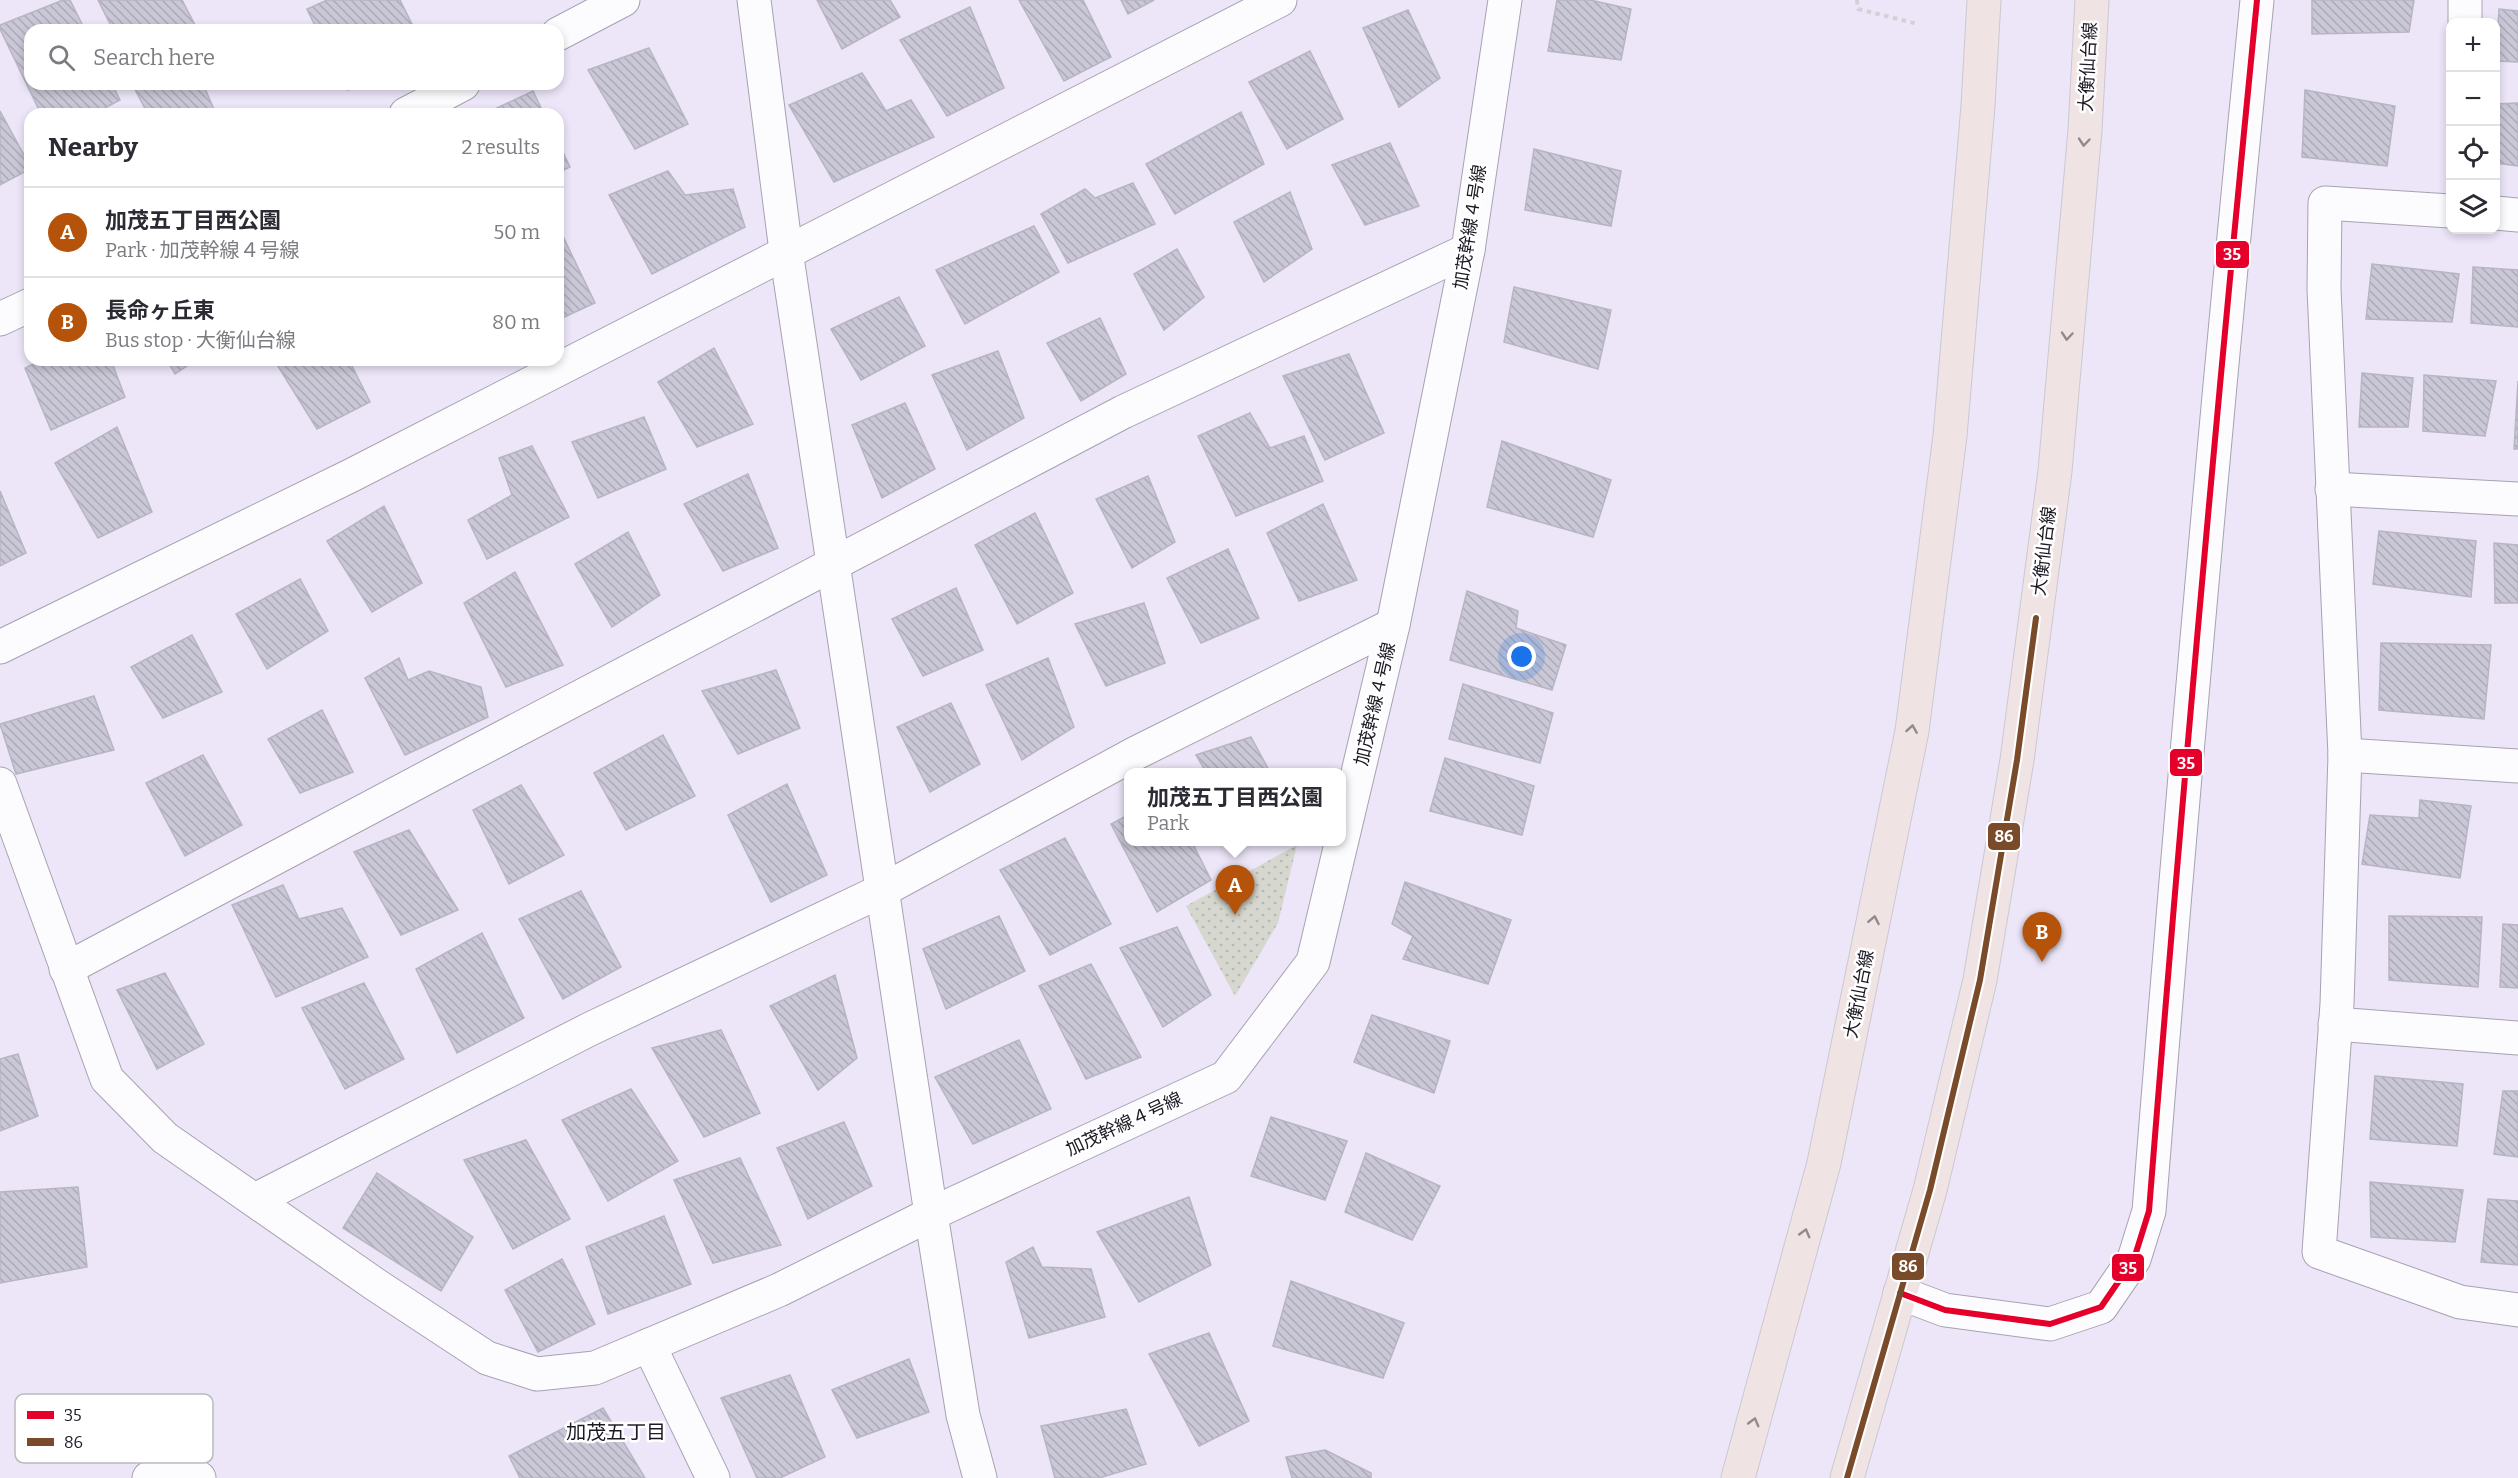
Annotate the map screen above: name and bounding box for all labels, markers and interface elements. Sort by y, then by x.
map controls [2446,18,2500,234]
button: + [2446,18,2500,72]
street label: 大衡仙台線 [2075,21,2101,113]
search box [24,24,564,90]
icon: search [45,41,78,74]
text: Search here [93,44,215,71]
button: − [2446,72,2500,126]
button: locate [2446,126,2500,180]
text: Nearby [48,132,138,163]
text: 2 results [461,135,540,159]
one-way arrow [2078,138,2091,147]
street label: 加茂幹線４号線 [1449,163,1491,291]
button: layers [2446,180,2500,234]
text: 加茂五丁目西公園 [105,207,281,234]
text: A [60,220,75,244]
text: 50 m [493,220,540,244]
text: Park · 加茂幹線４号線 [105,238,299,262]
line badge: 35 [2215,240,2250,269]
text: 35 [2223,245,2241,264]
text: 長命ヶ丘東 [105,297,215,324]
text: B [61,310,74,334]
text: 80 m [492,310,540,334]
text: Bus stop · 大衡仙台線 [105,328,296,352]
one-way arrow [2061,332,2074,341]
street label: 大衡仙台線 [2028,505,2060,597]
street label: 加茂幹線４号線 [1350,640,1400,768]
your location [1507,642,1536,671]
one-way arrow [1905,724,1918,734]
line badge: 35 [2169,748,2203,777]
text: 35 [2177,754,2195,773]
popup [1124,768,1346,846]
text: 加茂五丁目西公園 [1147,784,1323,811]
text: Park [1147,811,1189,835]
line badge: 86 [1987,822,2021,851]
text: 86 [1994,827,2014,846]
pin: A [1216,866,1254,915]
pin: B [2022,912,2062,962]
one-way arrow [1867,915,1880,925]
street label: 大衡仙台線 [1840,948,1878,1040]
street label: 加茂幹線４号線 [1062,1087,1186,1161]
one-way arrow [1798,1229,1810,1239]
line badge: 86 [1891,1252,1925,1281]
line badge: 35 [2111,1253,2145,1282]
text: 86 [1898,1257,1918,1276]
text: 35 [2119,1259,2137,1278]
legend [15,1394,213,1463]
text: 35 [64,1406,82,1425]
one-way arrow [1747,1417,1759,1427]
district label: 加茂五丁目 [566,1420,666,1444]
text: 86 [64,1433,83,1452]

